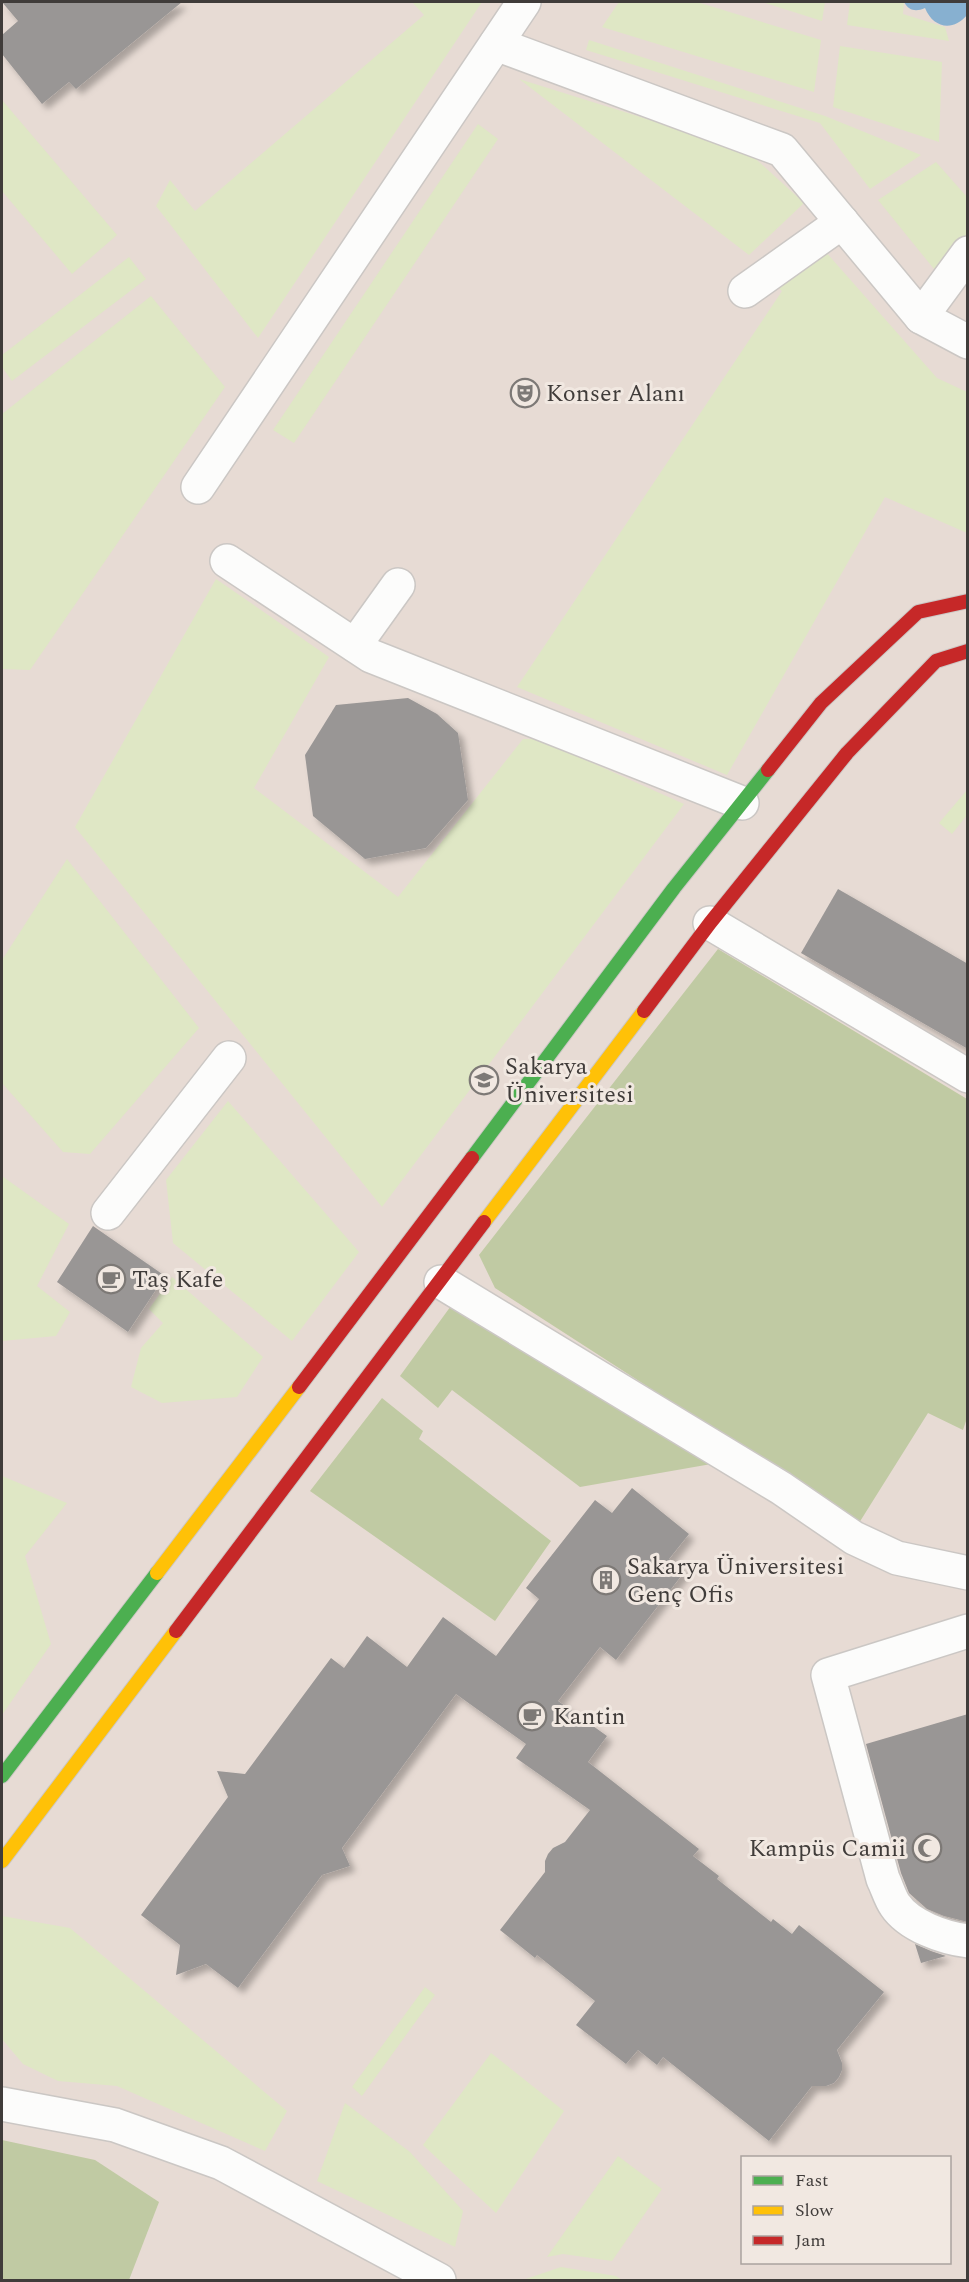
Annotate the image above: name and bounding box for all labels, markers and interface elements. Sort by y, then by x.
place label: Konser Alanı [546,376,685,412]
theatre icon: Konser Alanı [509,377,541,409]
place label: Sakarya Üniversitesi [505,1049,634,1113]
school or university icon: Sakarya Üniversitesi [468,1064,500,1096]
place label: Taş Kafe [132,1262,223,1298]
cafe icon: Taş Kafe [95,1263,127,1295]
place label: Sakarya Üniversitesi Genç Ofis [627,1549,844,1613]
building icon: Sakarya Üniversitesi Genç Ofis [590,1564,622,1596]
place label: Kantin [553,1699,625,1735]
cafe icon: Kantin [516,1700,548,1732]
place label: Kampüs Camii [749,1831,906,1867]
mosque icon: Kampüs Camii [911,1832,943,1864]
legend [741,2156,951,2264]
text: Fast [795,2167,828,2194]
text: Slow [795,2197,834,2224]
text: Jam [795,2227,826,2254]

